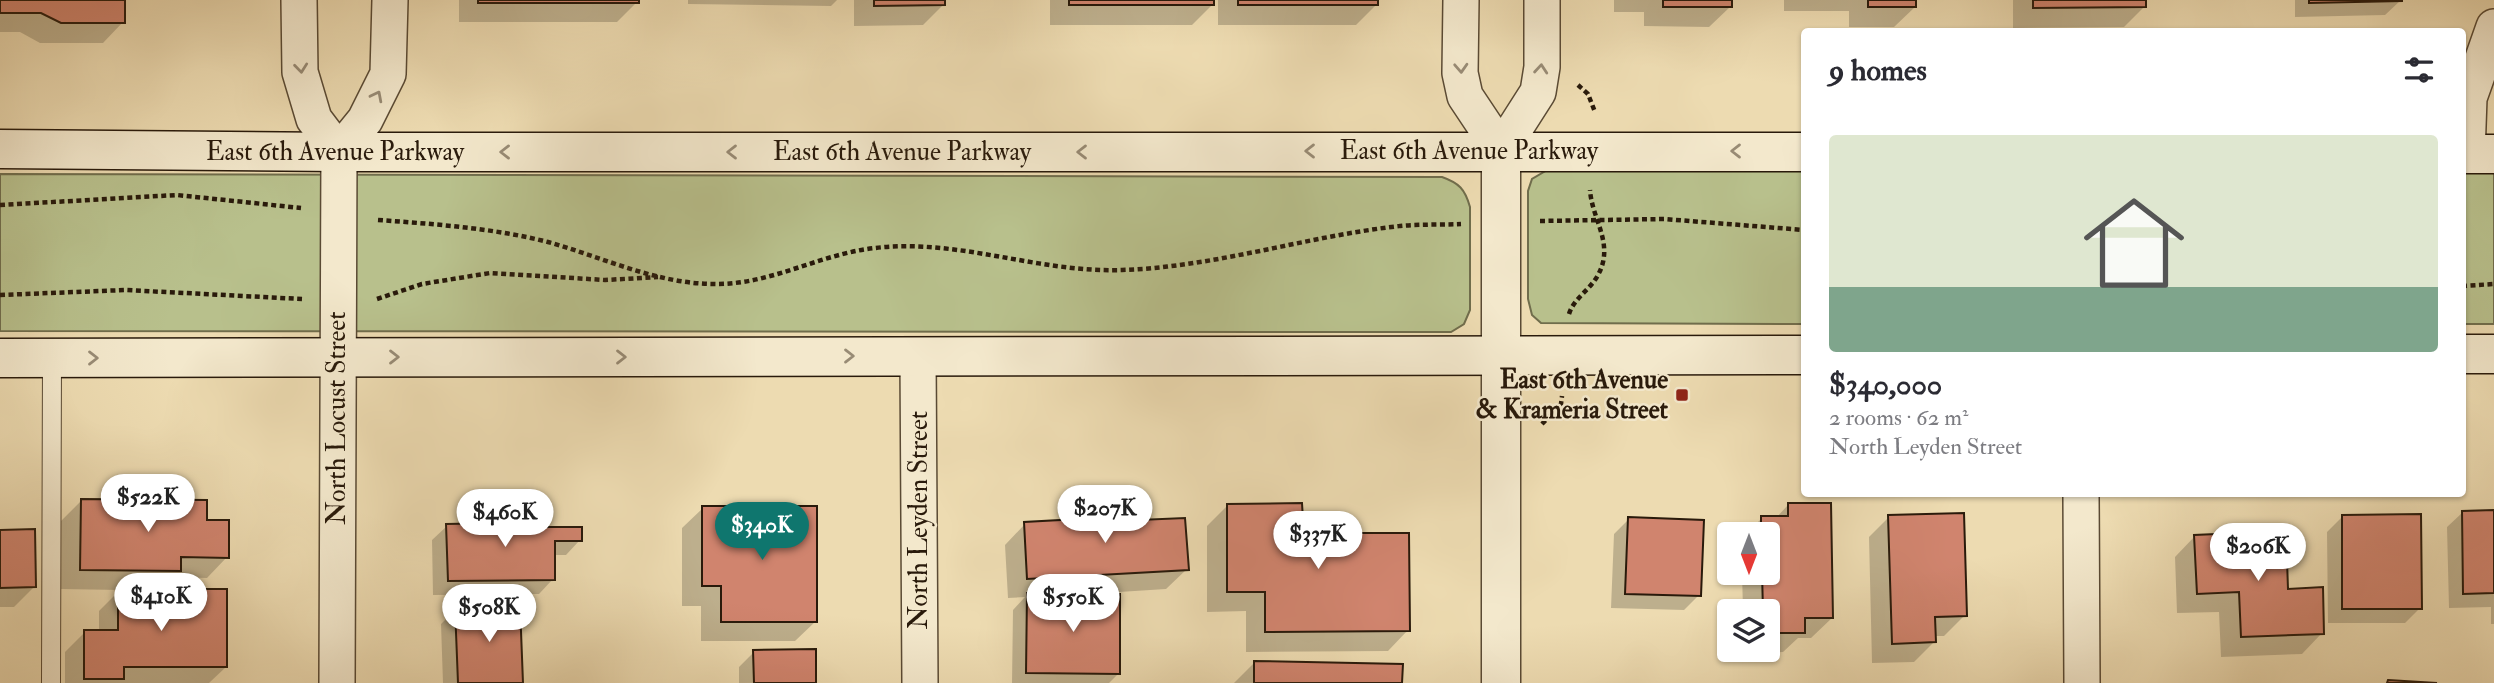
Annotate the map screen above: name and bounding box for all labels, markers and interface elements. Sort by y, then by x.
icon: filters [2400,51,2438,89]
text: 9 homes [1829,52,1927,89]
one-way arrow [293,62,308,74]
one-way arrow [1453,63,1468,74]
one-way arrow [1533,63,1548,74]
one-way arrow [368,91,382,103]
street label: East 6th Avenue Parkway [1340,135,1599,167]
street label: East 6th Avenue Parkway [206,136,465,168]
street label: East 6th Avenue Parkway [773,136,1032,168]
one-way arrow [1304,143,1315,159]
one-way arrow [499,144,510,160]
one-way arrow [727,144,737,160]
one-way arrow [1077,144,1087,160]
one-way arrow [1730,144,1741,159]
icon: home [2071,180,2197,306]
street label: North Locust Street [321,311,353,525]
one-way arrow [844,348,854,364]
one-way arrow [389,349,399,365]
one-way arrow [616,349,627,365]
one-way arrow [87,350,98,365]
place label: East 6th Avenue & Krameria Street [1476,364,1669,426]
text: $340,000 [1829,366,1942,403]
marker: East 6th Avenue & Krameria Street [1674,387,1690,403]
text: 2 rooms · 62 m² [1829,403,1968,432]
street label: North Leyden Street [903,411,935,629]
text: North Leyden Street [1829,432,2022,461]
pin: $522K [99,475,197,534]
text: $522K [117,482,179,511]
pin: $207K [1056,486,1154,545]
pin: $460K [456,490,554,549]
text: $207K [1073,493,1137,522]
text: $460K [473,497,537,526]
pin: $340K [713,503,811,562]
text: $340K [731,510,793,539]
pin: $337K [1269,512,1367,571]
text: $337K [1289,519,1347,548]
north arrow [1717,522,1780,584]
map controls [1717,522,1780,662]
pin: $206K [2209,524,2307,583]
text: $206K [2226,531,2290,560]
pin: $410K [112,574,210,633]
pin: $550K [1024,574,1122,634]
text: $410K [130,581,192,610]
text: $550K [1043,582,1103,611]
pin: $508K [440,584,538,644]
text: $508K [458,592,520,621]
button: layers [1717,599,1780,662]

